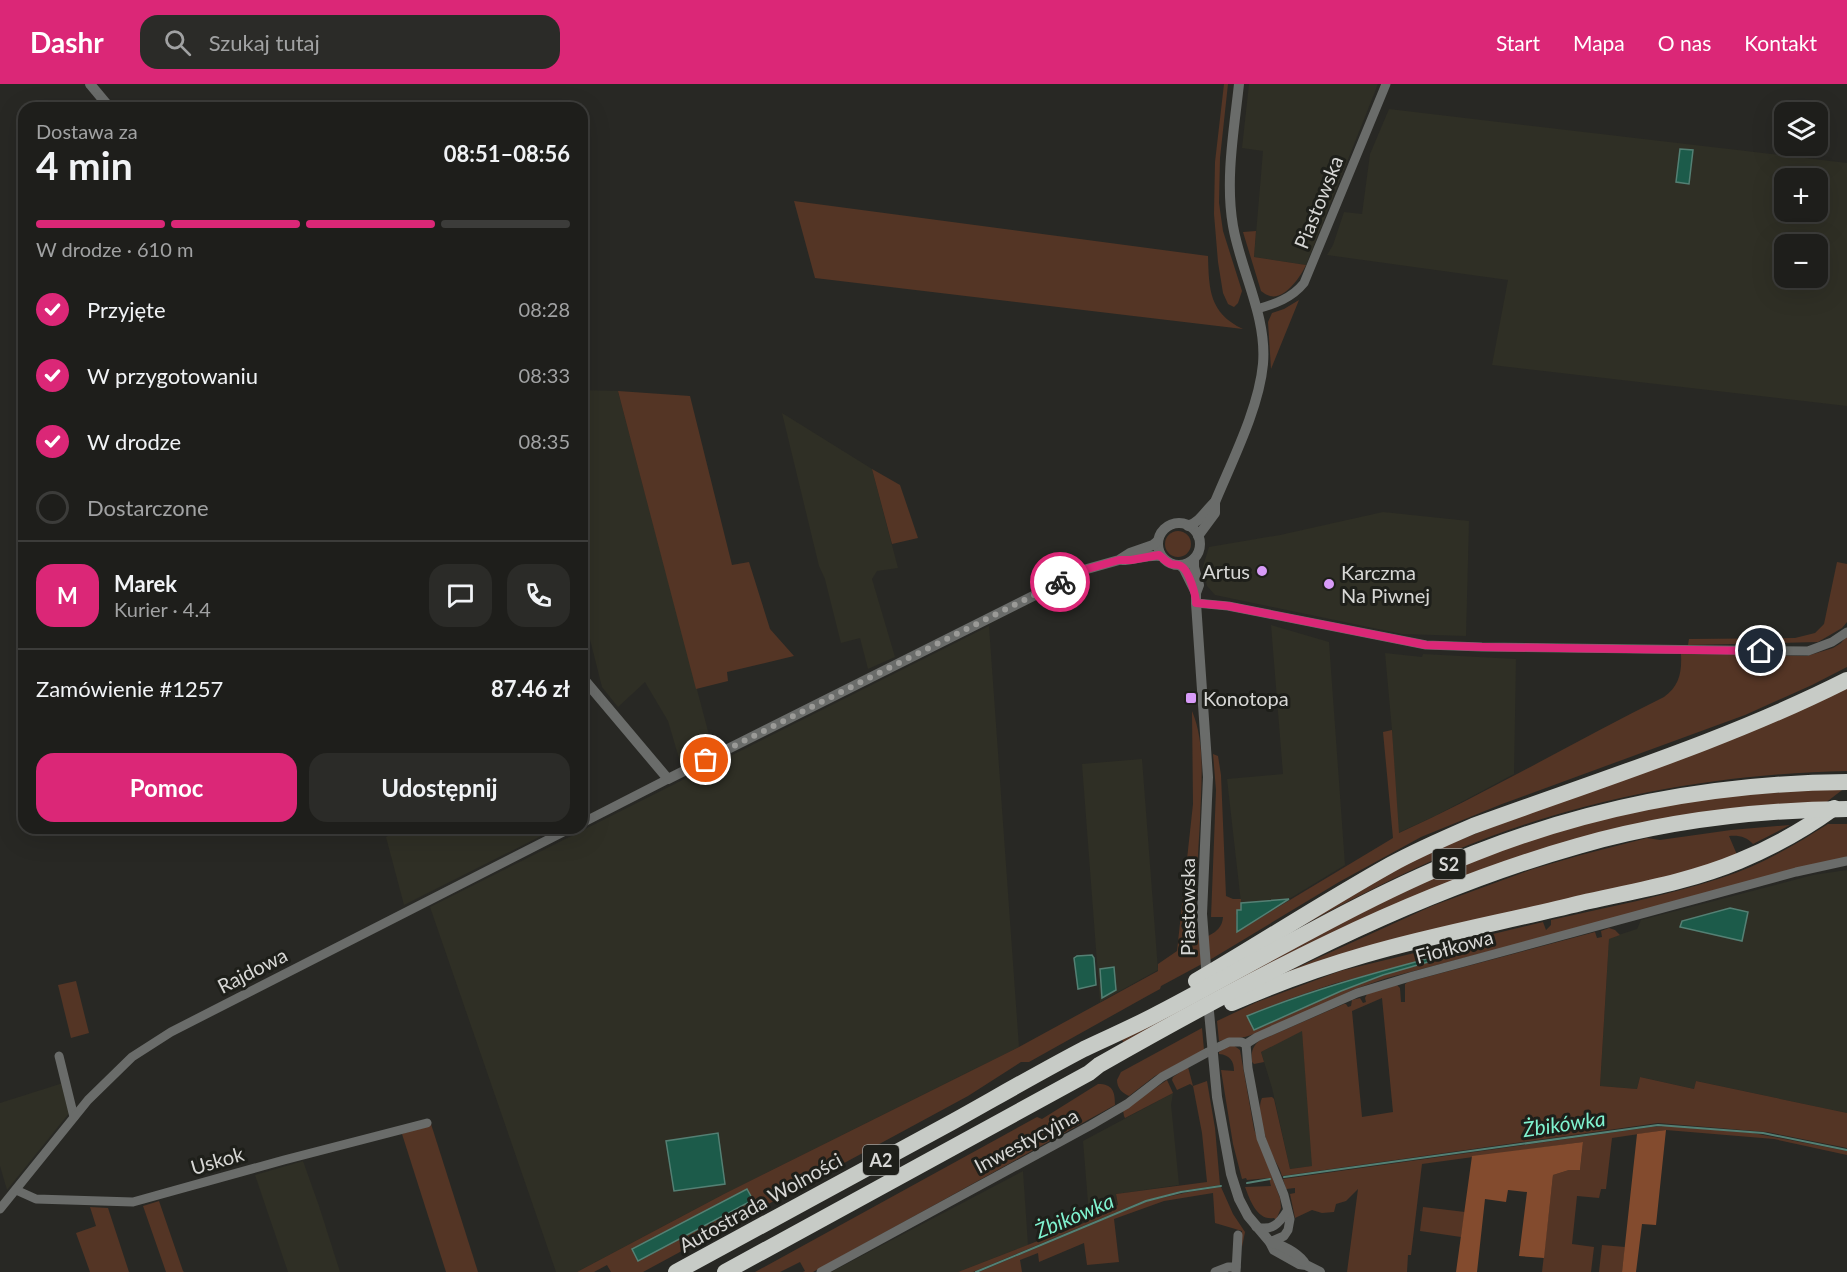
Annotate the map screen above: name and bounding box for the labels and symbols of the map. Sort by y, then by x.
street label: Piastowska [1289,152,1347,252]
courier [1030,552,1090,612]
place label: Artus [1202,559,1250,583]
place label: Karczma Na Piwnej [1341,560,1430,607]
marker: Artus [1255,564,1269,578]
marker: Karczma Na Piwnej [1322,577,1336,591]
pin [1735,625,1786,676]
place label: Konotopa [1203,686,1289,710]
marker: Konotopa [1184,691,1198,705]
pin [680,734,731,785]
road number: S2 [1432,849,1466,879]
street label: Piastowska [1175,858,1199,956]
street label: Fiołkowa [1412,924,1496,968]
street label: Rajdowa [213,942,291,998]
street label: Inwestycyjna [970,1103,1082,1177]
water label: Żbikówka [1520,1105,1607,1141]
street label: Uskok [188,1141,247,1179]
road number: A2 [863,1145,899,1175]
street label: Autostrada Wolności [674,1147,846,1257]
water label: Żbikówka [1030,1187,1117,1243]

